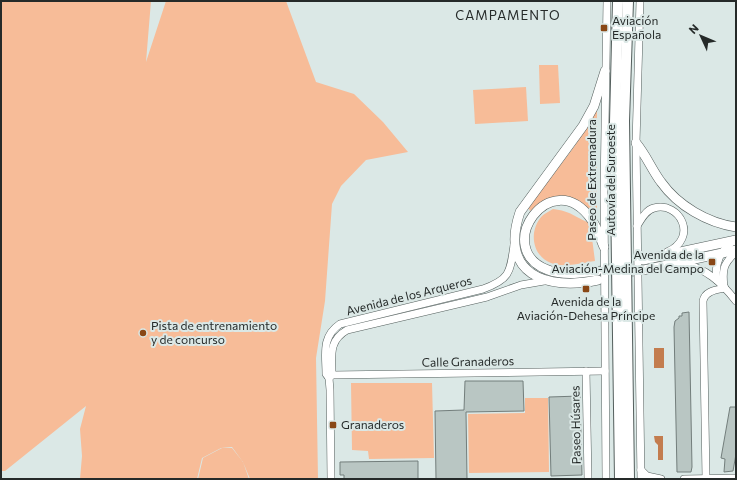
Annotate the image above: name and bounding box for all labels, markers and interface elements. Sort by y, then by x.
district label: CAMPAMENTO [455,7,561,23]
place label: Aviación Española [612,13,661,41]
north arrow [681,16,721,56]
text: N [686,21,701,36]
marker: Aviación Española [599,23,609,33]
street label: Paseo de Extremadura [584,119,598,241]
street label: Autovía del Suroeste [603,124,617,236]
place label: Avenida de la Aviación-Medina del Campo [551,247,704,275]
marker: Avenida de la Aviación-Medina del Campo [707,257,717,267]
street label: Avenida de los Arqueros [344,273,473,317]
marker: Avenida de la Aviación-Dehesa Príncipe [581,284,591,294]
place label: Avenida de la Aviación-Dehesa Príncipe [517,294,655,322]
place label: Pista de entrenamiento y de concurso [151,318,277,346]
marker: Pista de entrenamiento y de concurso [138,328,148,338]
street label: Calle Granaderos [422,353,514,369]
street label: Paseo Húsares [567,385,583,465]
place label: Granaderos [341,417,404,431]
marker: Granaderos [328,420,338,430]

